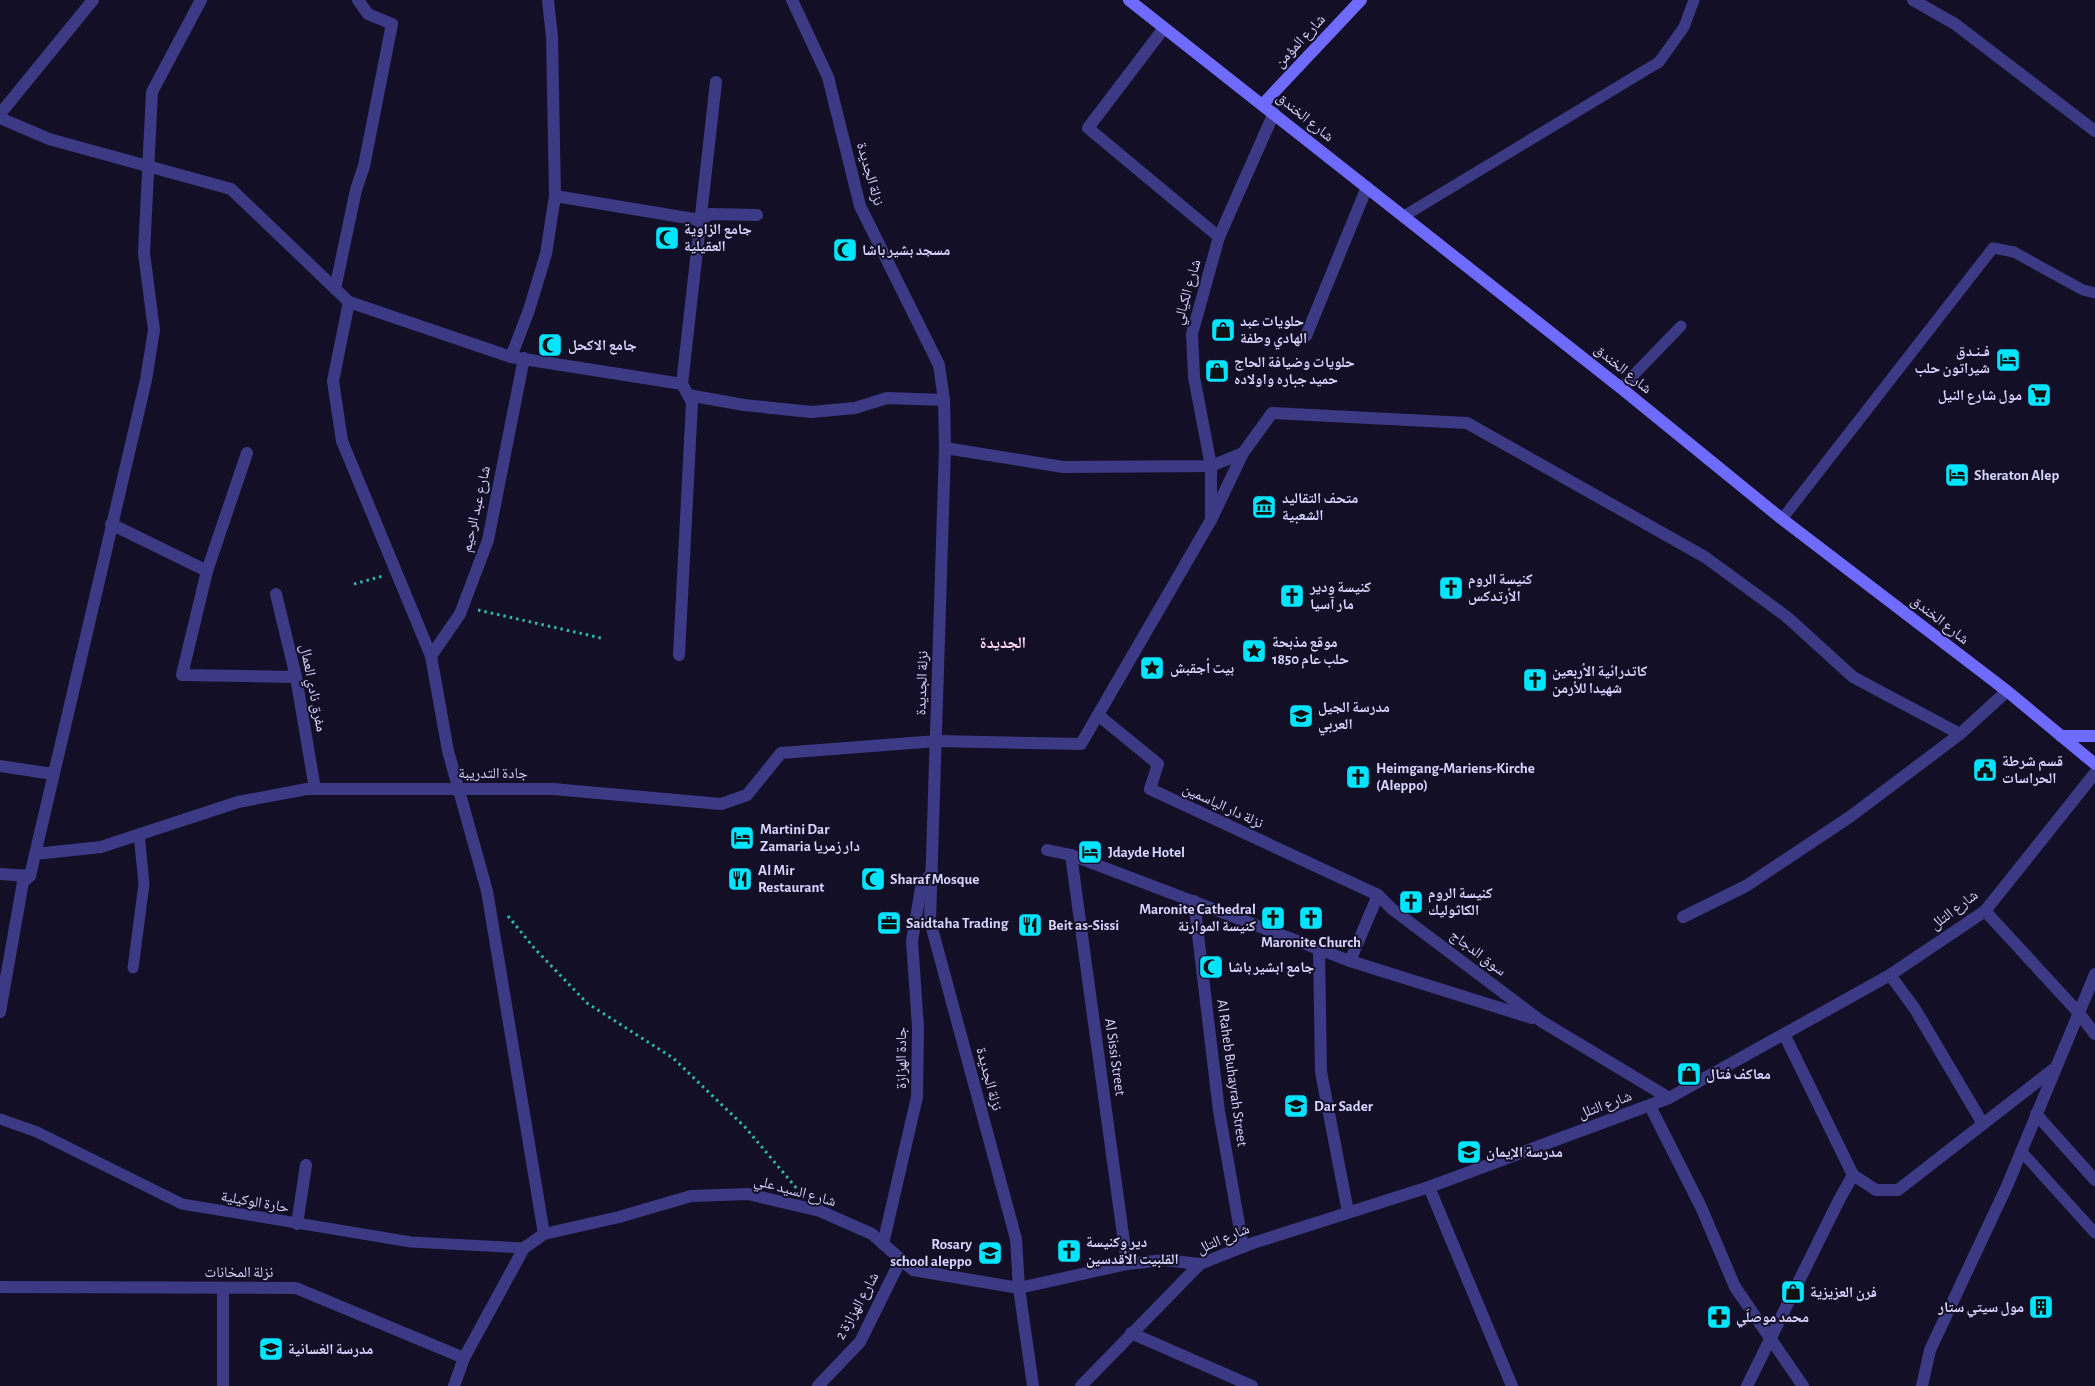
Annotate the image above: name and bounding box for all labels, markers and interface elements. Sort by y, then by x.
street label: شارع المؤمن [1272,11,1330,72]
street label: شارع الخندق [1272,89,1337,146]
street label: نزلة الجديدة [853,141,886,208]
place label: جامع الزاوية العقيلية [684,222,752,254]
mosque icon: جامع الزاوية العقيلية [654,225,680,251]
mosque icon: مسجد بشير باشا [832,237,858,263]
place label: مسجد بشير باشا [862,243,950,258]
street label: شارع الكيالي [1171,257,1207,327]
place label: حلويات عبد الهادي وطفة [1240,314,1307,349]
shop icon: حلويات عبد الهادي وطفة [1210,317,1236,343]
mosque icon: جامع الاكحل [537,332,563,358]
place label: جامع الاكحل [568,338,637,355]
street label: شارع الخندق [1590,341,1655,398]
place label: فـنـدق شيراتون حلب [1914,344,1990,377]
hotel icon: فـنـدق شيراتون حلب [1995,347,2021,373]
place label: حلويات وضيافة الحاج حميد جباره واولاده [1234,355,1355,387]
shop icon: حلويات وضيافة الحاج حميد جباره واولاده [1204,358,1230,384]
supermarket icon: مول شارع النيل [2026,382,2052,408]
place label: مول شارع النيل [1938,388,2022,405]
hotel icon: Sheraton Alep [1944,462,1970,488]
street label: شارع عبد الرحيم [459,464,495,554]
place label: Sheraton Alep [1974,468,2059,483]
place label: متحف التقاليد الشعبية [1282,491,1358,523]
museum icon: متحف التقاليد الشعبية [1251,494,1277,520]
place label: كنيسة الروم الأرتدكس [1468,572,1533,605]
church icon: كنيسة الروم الأرتدكس [1438,575,1464,601]
place label: كنيسة ودير مار آسيا [1309,580,1372,612]
church icon: كنيسة ودير مار آسيا [1279,583,1305,609]
street label: شارع الخندق [1907,593,1972,649]
district label: الجديدة [980,635,1026,651]
place label: موقع مذبحة حلب عام 1850 [1272,635,1349,669]
place icon: موقع مذبحة حلب عام 1850 [1241,638,1267,664]
street label: مفرق نادي العمال [293,643,329,734]
street label: نزلة الجديدة [913,650,932,716]
place icon: بيت أجقبش [1139,655,1165,681]
place label: بيت أجقبش [1170,658,1234,677]
place label: كاتدرائية الأربعين شهيدا للأرمن [1552,663,1648,697]
church icon: كاتدرائية الأربعين شهيدا للأرمن [1522,667,1548,693]
place label: مدرسة الجيل العربي [1318,700,1390,735]
school or university icon: مدرسة الجيل العربي [1288,703,1314,729]
place label: قسم شرطة الحراسات [2002,754,2063,786]
public building icon: قسم شرطة الحراسات [1972,757,1998,783]
place label: Heimgang-Mariens-Kirche (Aleppo) [1376,761,1535,793]
church icon: Heimgang-Mariens-Kirche (Aleppo) [1345,764,1371,790]
street label: جادة التدريبة [458,766,528,782]
street label: نزلة دار الياسمين [1180,781,1266,833]
place label: Martini Dar Zamaria دار زمريا [760,822,860,854]
hotel icon: Martini Dar Zamaria دار زمريا [729,825,755,851]
hotel icon: Jdayde Hotel [1077,839,1103,865]
place label: Jdayde Hotel [1108,845,1185,860]
place label: Al Mir Restaurant [758,863,824,895]
restaurant icon: Al Mir Restaurant [727,866,753,892]
mosque icon: Sharaf Mosque [860,866,886,892]
place label: Sharaf Mosque [890,872,979,887]
place label: كنيسة الروم الكاثوليك [1428,886,1493,918]
street label: شارع التلل [1927,887,1982,934]
church icon: كنيسة الروم الكاثوليك [1398,889,1424,915]
place label: Maronite Cathedral كنيسة الموارنة [1139,902,1256,934]
church icon: Maronite Cathedral كنيسة الموارنة [1260,905,1286,931]
church icon: Maronite Church [1298,905,1324,931]
office icon: Saidtaha Trading [876,910,902,936]
restaurant icon: Beit as-Sissi [1017,912,1043,938]
place label: Saidtaha Trading [906,916,1009,931]
place label: Beit as-Sissi [1048,918,1119,933]
street label: سوق الدجاج [1446,927,1509,980]
place label: Maronite Church [1261,935,1361,950]
mosque icon: جامع ابشير باشا [1198,954,1224,980]
place label: جامع ابشير باشا [1228,960,1315,977]
street label: Al Raheb Buhayrah Street [1214,998,1250,1148]
street label: Al Sissi Street [1102,1017,1128,1097]
street label: جادة الهزازة [894,1026,910,1089]
street label: نزلة الجديدة [972,1046,1005,1113]
shop icon: معاكف فتال [1676,1061,1702,1087]
place label: معاكف فتال [1706,1067,1771,1083]
street label: شارع التلل [1576,1088,1635,1123]
school or university icon: Dar Sader [1283,1093,1309,1119]
place label: Dar Sader [1314,1099,1374,1114]
school or university icon: مدرسة الإيمان [1456,1139,1482,1165]
place label: مدرسة الإيمان [1486,1145,1563,1161]
street label: شارع السيد علي [751,1173,838,1213]
street label: حارة الوكيلية [220,1189,291,1216]
street label: شارع التلل [1194,1221,1252,1259]
place label: دير وكنيسة القلبيت الأقدسين [1086,1235,1179,1268]
place label: Rosary school aleppo [890,1237,972,1269]
church icon: دير وكنيسة القلبيت الأقدسين [1056,1238,1082,1264]
school or university icon: Rosary school aleppo [977,1240,1003,1266]
street label: نزلة المخانات [205,1265,273,1281]
street label: شارع الهزازة 2 [832,1270,883,1343]
shop icon: فرن العزيزية [1780,1279,1806,1305]
place label: فرن العزيزية [1810,1285,1877,1301]
building icon: مول سيتي ستار [2028,1294,2054,1320]
place label: مول سيتي ستار [1937,1300,2024,1318]
pharmacy icon: محمد موصلَي [1706,1304,1732,1330]
place label: محمد موصلَي [1736,1308,1809,1328]
school or university icon: مدرسة الغسانية [258,1336,284,1362]
place label: مدرسة الغسانية [288,1342,373,1357]

